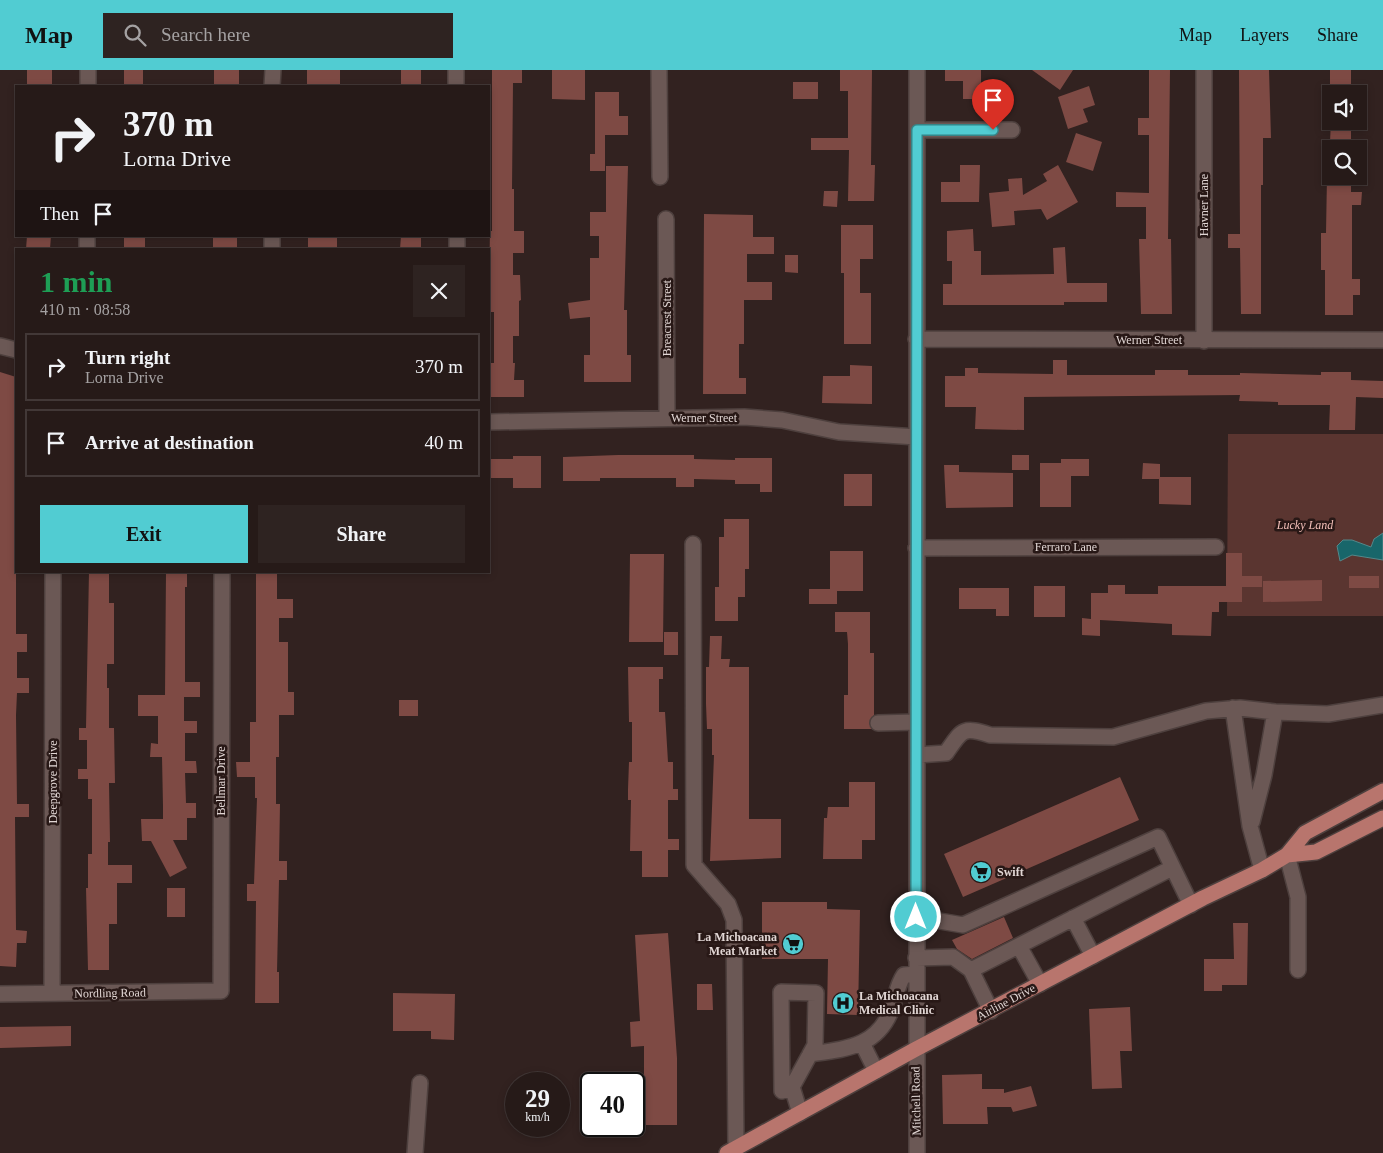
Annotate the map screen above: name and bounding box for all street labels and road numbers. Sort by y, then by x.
street label: Havner Lane [1197,174,1211,236]
street label: Breacrest Street [660,279,674,356]
street label: Werner Street [1116,333,1183,347]
street label: Werner Street [671,411,738,425]
street label: Ferraro Lane [1035,540,1097,554]
street label: Deepgrove Drive [46,741,60,823]
street label: Bellmar Drive [214,747,228,815]
street label: Airline Drive [974,981,1038,1023]
street label: Nordling Road [74,985,146,1001]
street label: Mitchell Road [908,1066,924,1136]

